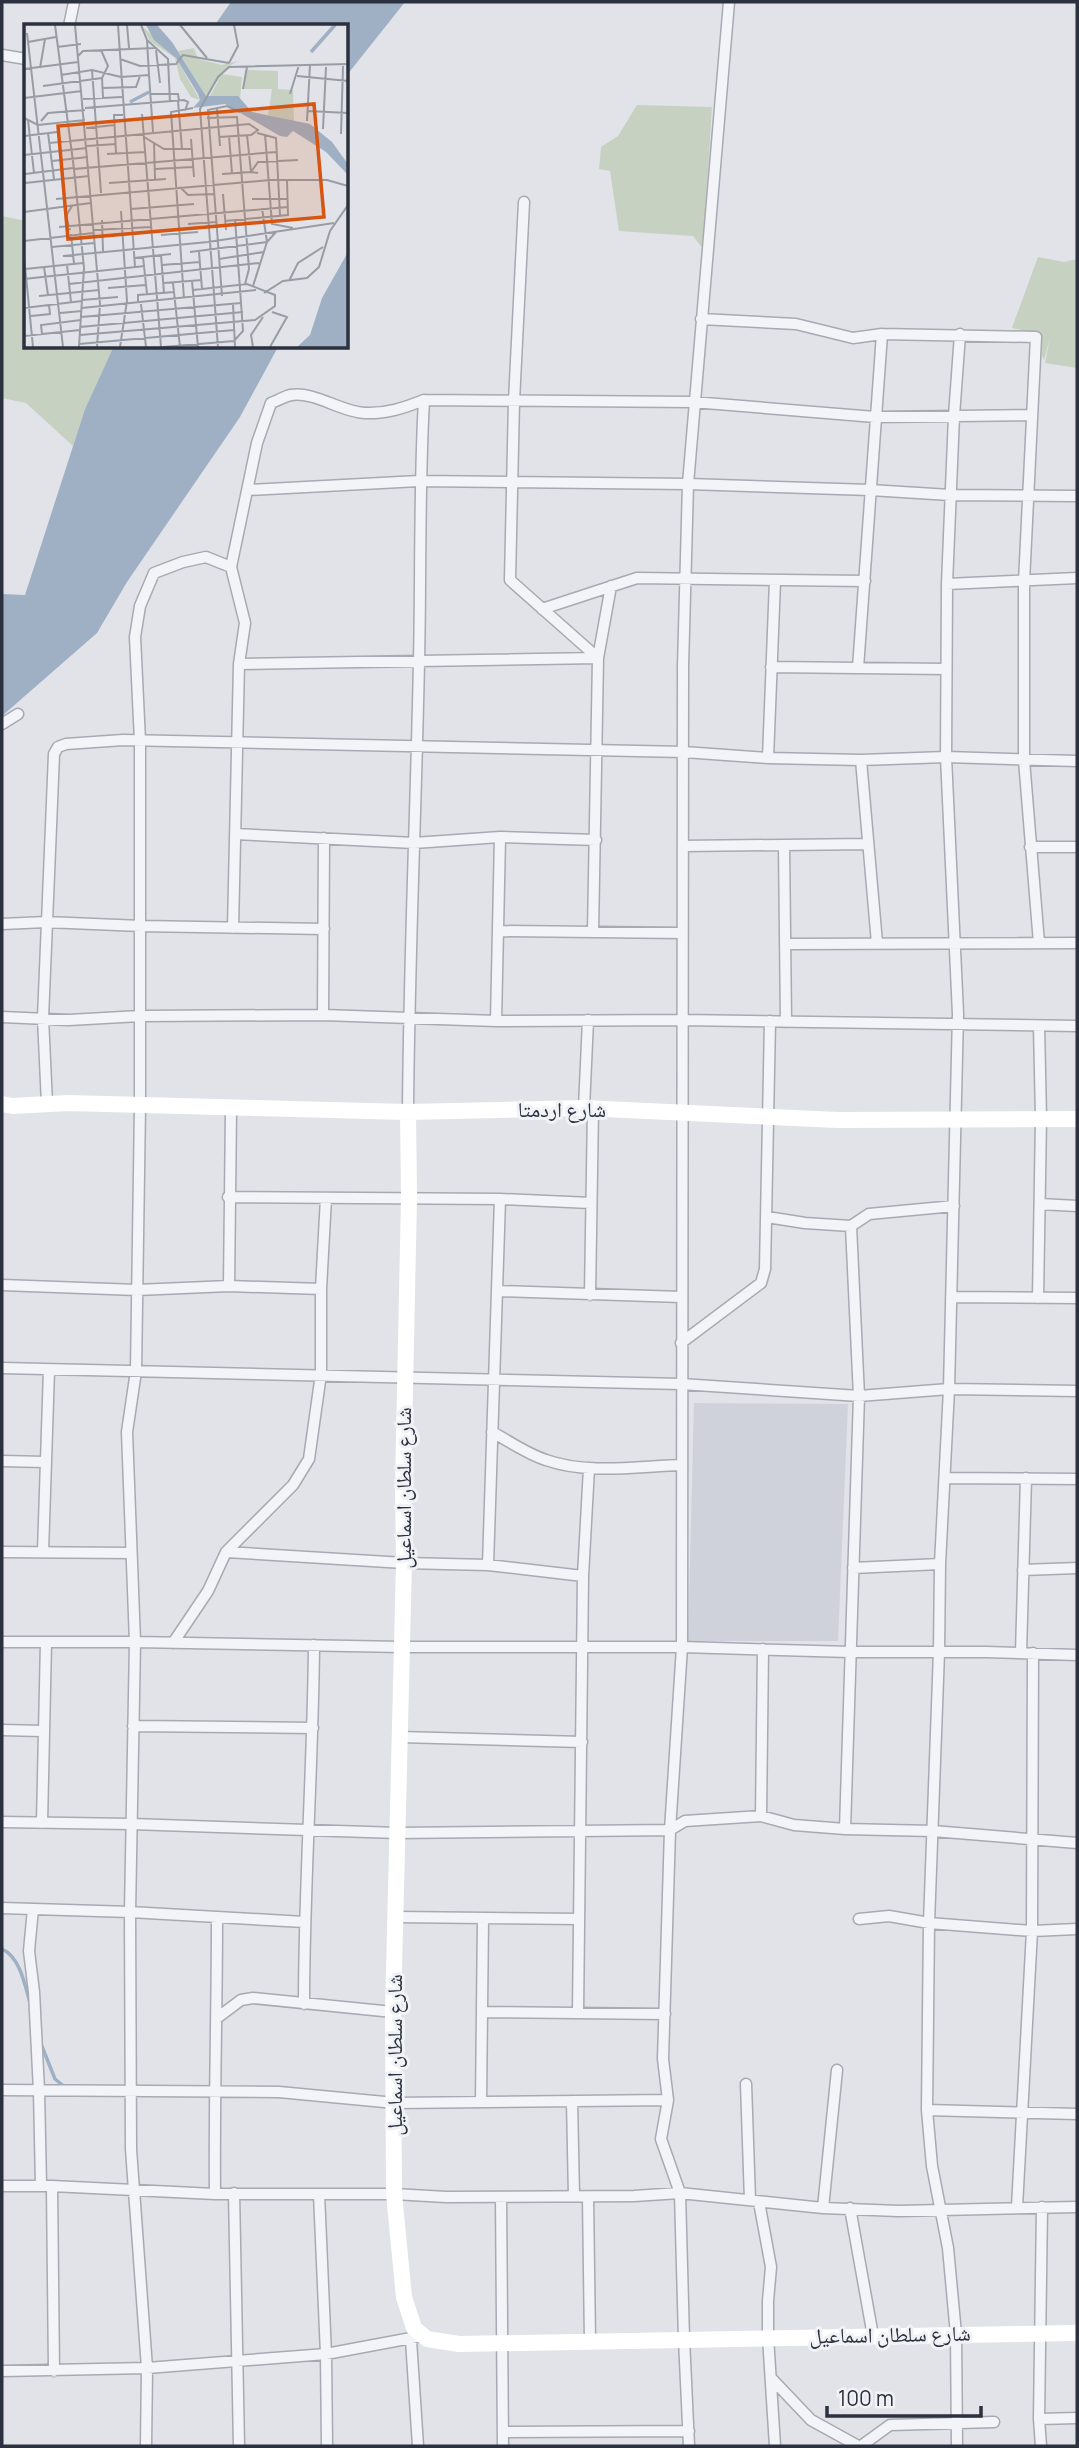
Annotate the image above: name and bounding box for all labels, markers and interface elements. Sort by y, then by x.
inset map [24,24,348,348]
street label: شارع اردمتا [518,1095,606,1123]
street label: شارع سلطان اسماعيل [389,1407,417,1569]
street label: شارع سلطان اسماعيل [380,1974,408,2136]
street label: شارع سلطان اسماعيل [809,2319,971,2349]
scale bar [827,2374,981,2418]
text: 100 m [838,2384,894,2412]

